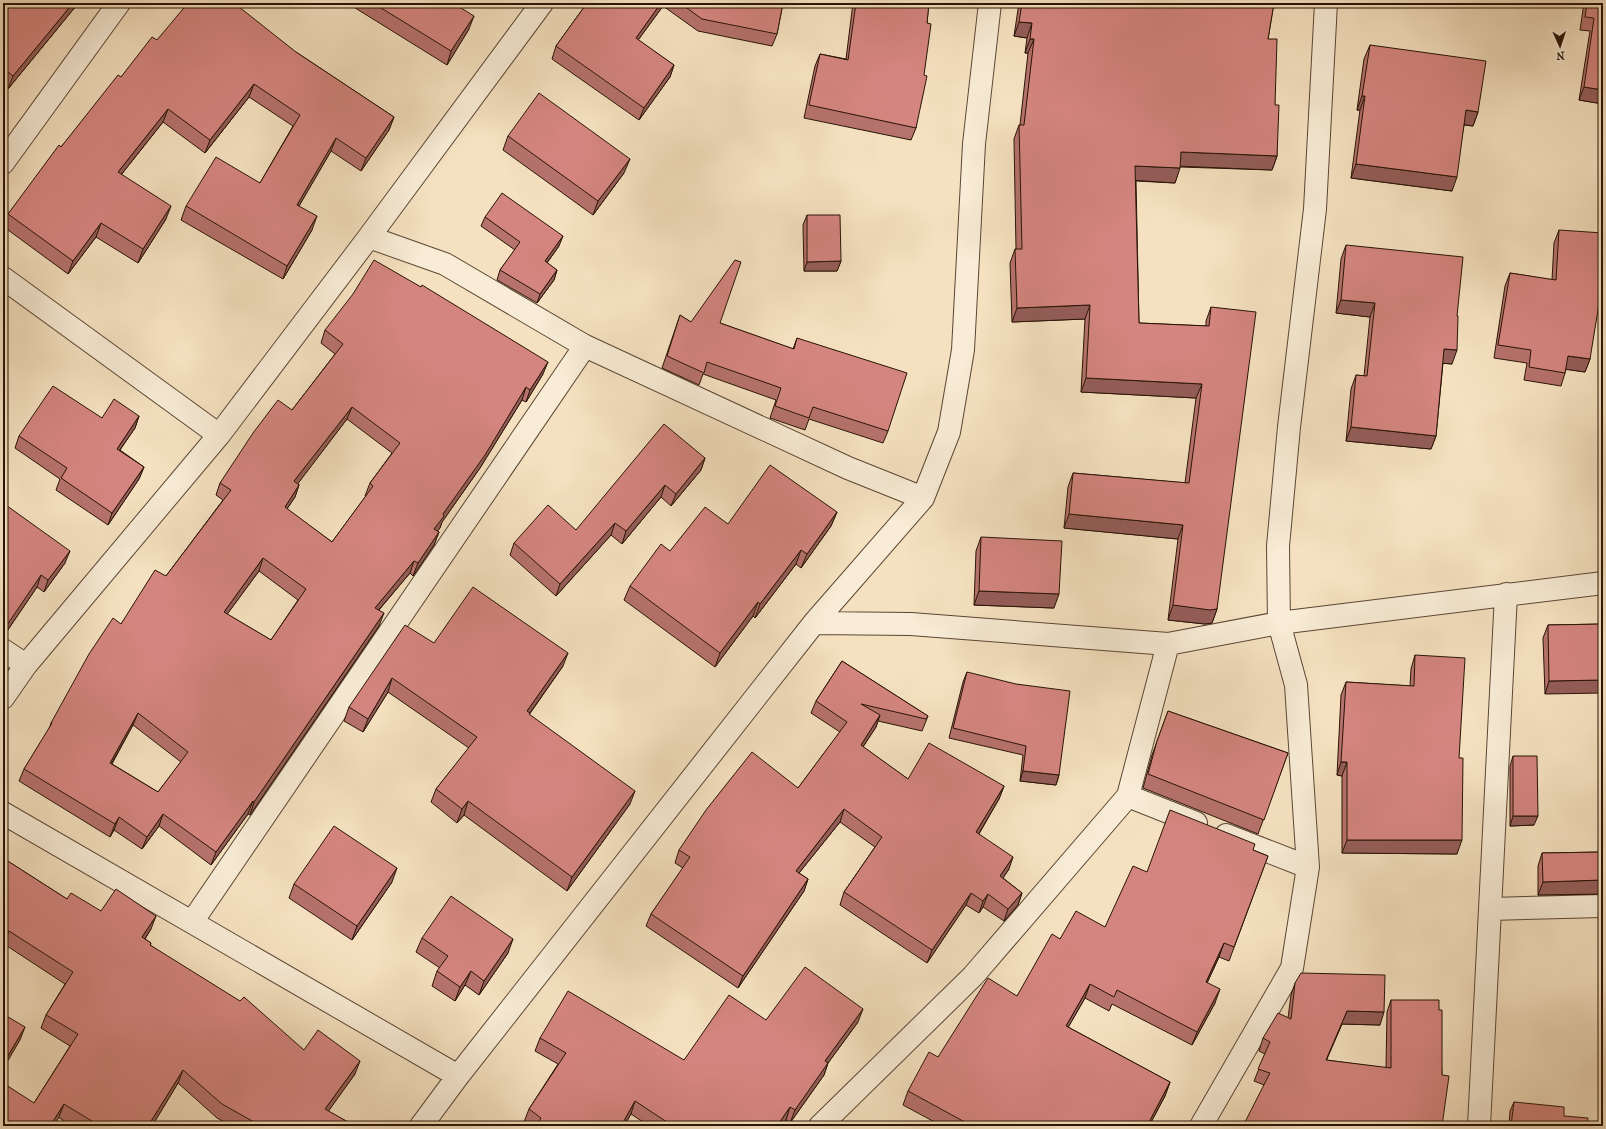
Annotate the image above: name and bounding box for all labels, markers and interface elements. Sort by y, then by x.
north arrow [1540,26,1580,66]
text: N [1555,49,1565,62]

